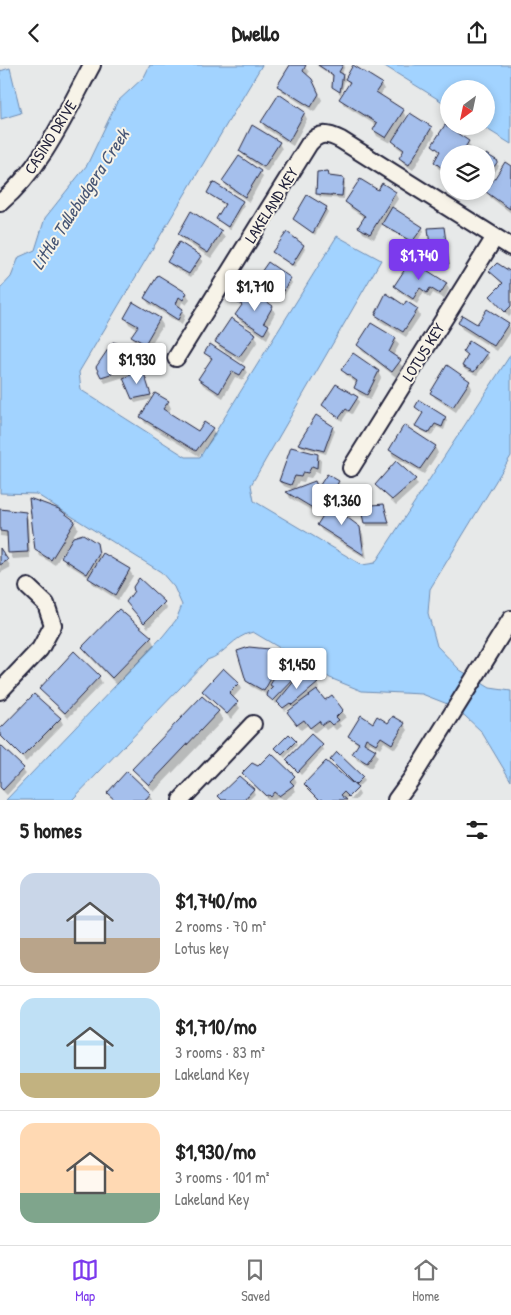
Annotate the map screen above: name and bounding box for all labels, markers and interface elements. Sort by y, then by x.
text: Dwello [232,18,279,48]
icon: back [20,19,48,47]
icon: share [463,19,491,47]
north arrow [440,80,495,135]
map controls [440,80,495,200]
street label: CASINO DRIVE [19,96,81,178]
water label: Little Tallebudgera Creek [25,123,136,274]
button: layers [440,145,495,200]
street label: LAKELAND KEY [239,163,303,247]
pin: $1,740 [378,239,460,281]
text: $1,740 [400,244,438,266]
pin: $1,710 [214,269,296,312]
text: $1,710 [236,275,274,297]
street label: LOTUS KEY [397,319,449,385]
pin: $1,930 [96,343,178,385]
text: $1,930 [118,348,156,370]
pin: $1,360 [301,483,383,526]
text: $1,360 [323,489,361,511]
pin: $1,450 [256,647,338,690]
text: $1,450 [278,653,316,675]
text: 5 homes [20,816,82,845]
icon: filters [463,816,491,844]
text: $1,740/mo [175,886,257,915]
icon: home [60,893,120,953]
text: 2 rooms · 70 m² [175,915,266,937]
text: Lotus key [175,937,229,959]
text: $1,710/mo [175,1012,257,1041]
icon: home [60,1018,120,1078]
text: 3 rooms · 83 m² [175,1041,265,1063]
text: Lakeland Key [175,1063,249,1085]
text: $1,930/mo [175,1137,256,1166]
icon: home [60,1143,120,1203]
text: 3 rooms · 101 m² [175,1166,270,1188]
text: Lakeland Key [175,1188,249,1210]
tab: Map [71,1256,99,1305]
tab: Saved [241,1256,270,1305]
tab: Home [412,1256,440,1305]

